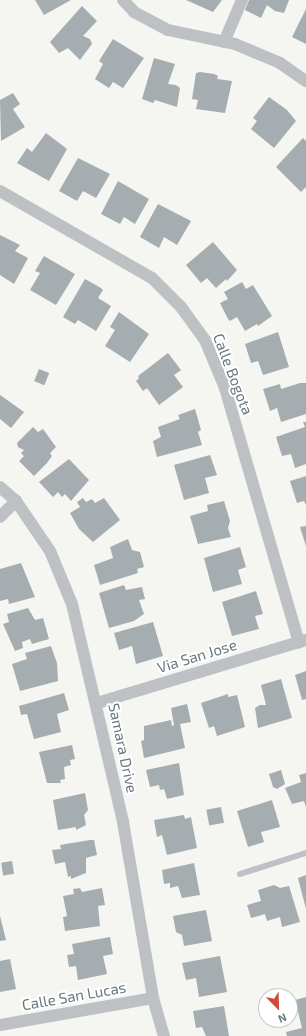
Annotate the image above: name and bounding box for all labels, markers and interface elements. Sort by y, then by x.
street label: Calle Bogota [209,331,257,417]
street label: Via San Jose [155,635,239,677]
street label: Samara Drive [105,702,141,794]
street label: Calle San Lucas [21,978,127,1014]
north arrow [258,988,298,1028]
text: N [276,1011,289,1026]

